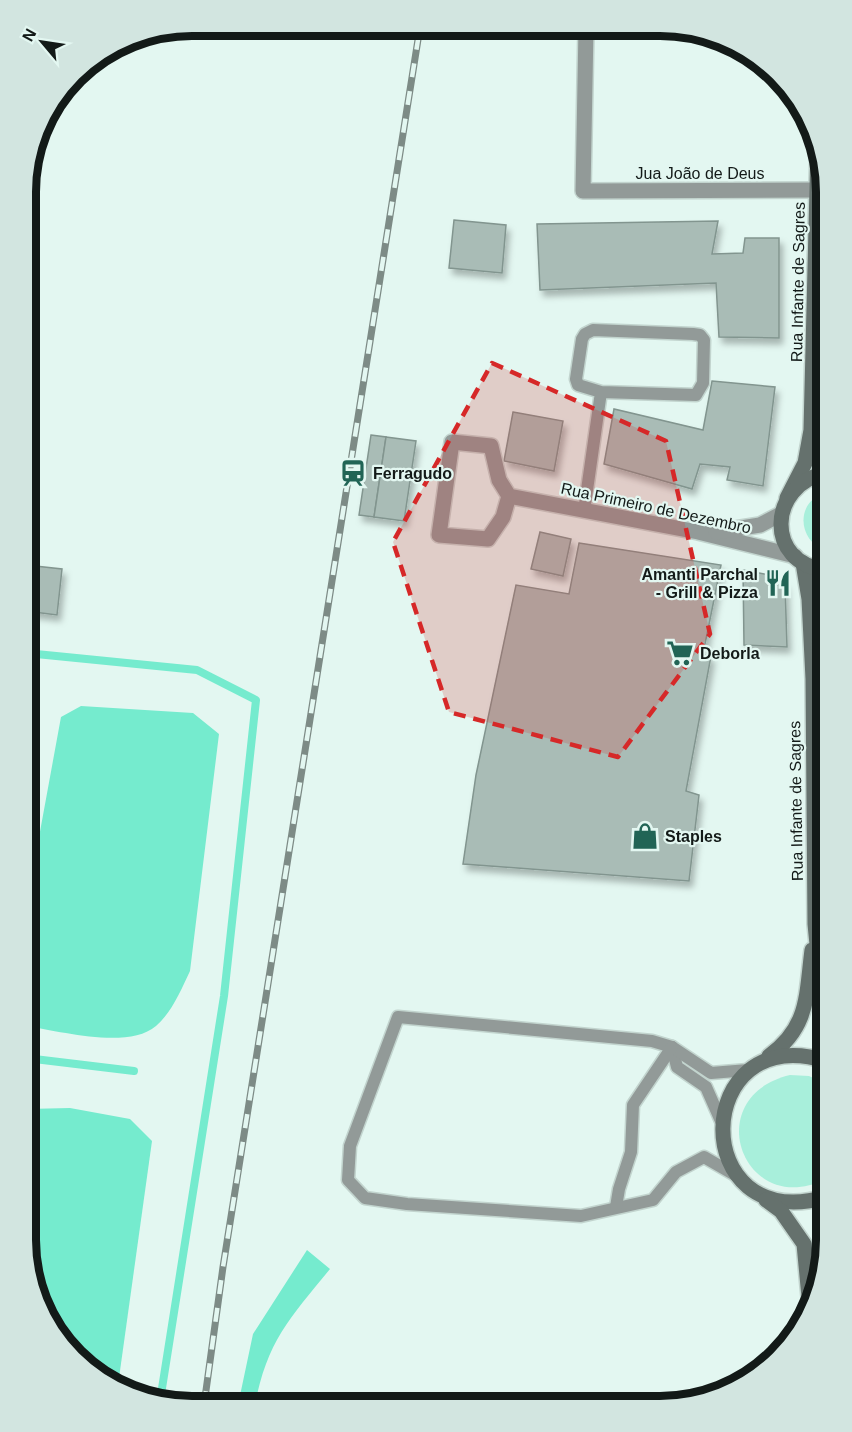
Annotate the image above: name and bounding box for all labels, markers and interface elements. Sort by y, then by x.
north arrow [12,12,72,72]
text: N [19,26,40,44]
street label: Jua João de Deus [636,165,764,182]
street label: Rua Infante de Sagres [788,202,808,362]
station icon: Ferragudo [338,458,368,488]
place label: Ferragudo [373,465,452,482]
street label: Rua Primeiro de Dezembro [559,480,753,536]
place label: Amanti Parchal - Grill & Pizza [642,566,758,601]
restaurant icon: Amanti Parchal - Grill & Pizza [763,568,793,598]
supermarket icon: Deborla [665,638,695,668]
place label: Deborla [700,645,760,662]
street label: Rua Infante de Sagres [786,721,806,881]
shop icon: Staples [630,821,660,851]
place label: Staples [665,828,722,845]

